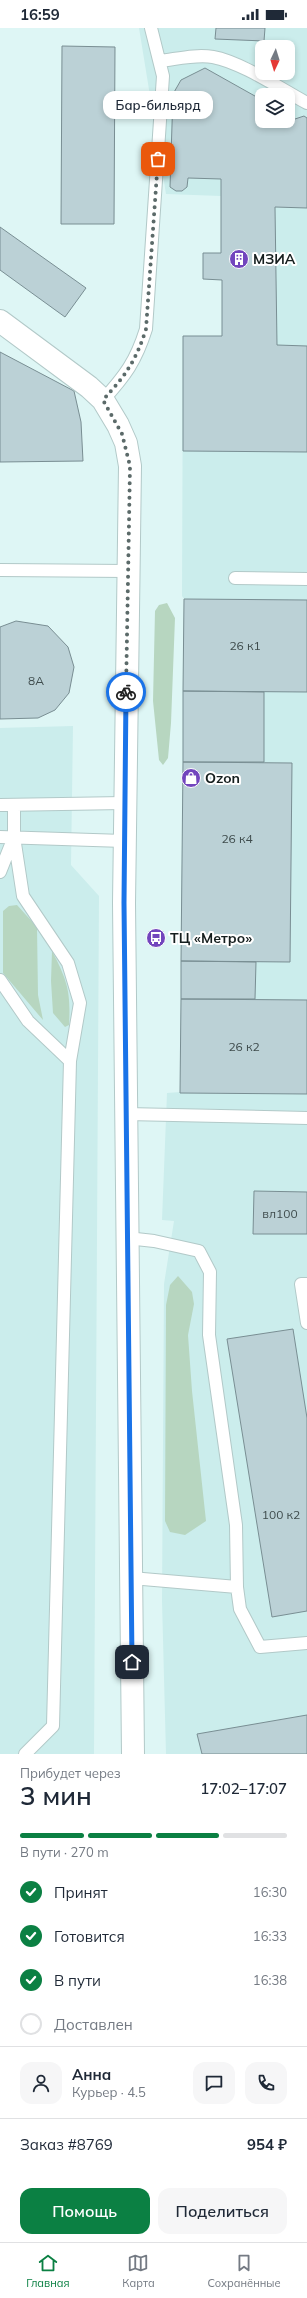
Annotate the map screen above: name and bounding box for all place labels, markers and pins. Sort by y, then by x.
callout: Бар-бильярд [103,91,213,119]
pin [141,142,175,176]
building icon: МЗИА [228,248,250,270]
place label: МЗИА [253,250,296,268]
shop icon: Ozon [180,767,202,789]
place label: Ozon [205,769,240,787]
bus stop icon: ТЦ «Метро» [145,927,167,949]
place label: ТЦ «Метро» [170,929,252,947]
pin [115,1645,149,1679]

